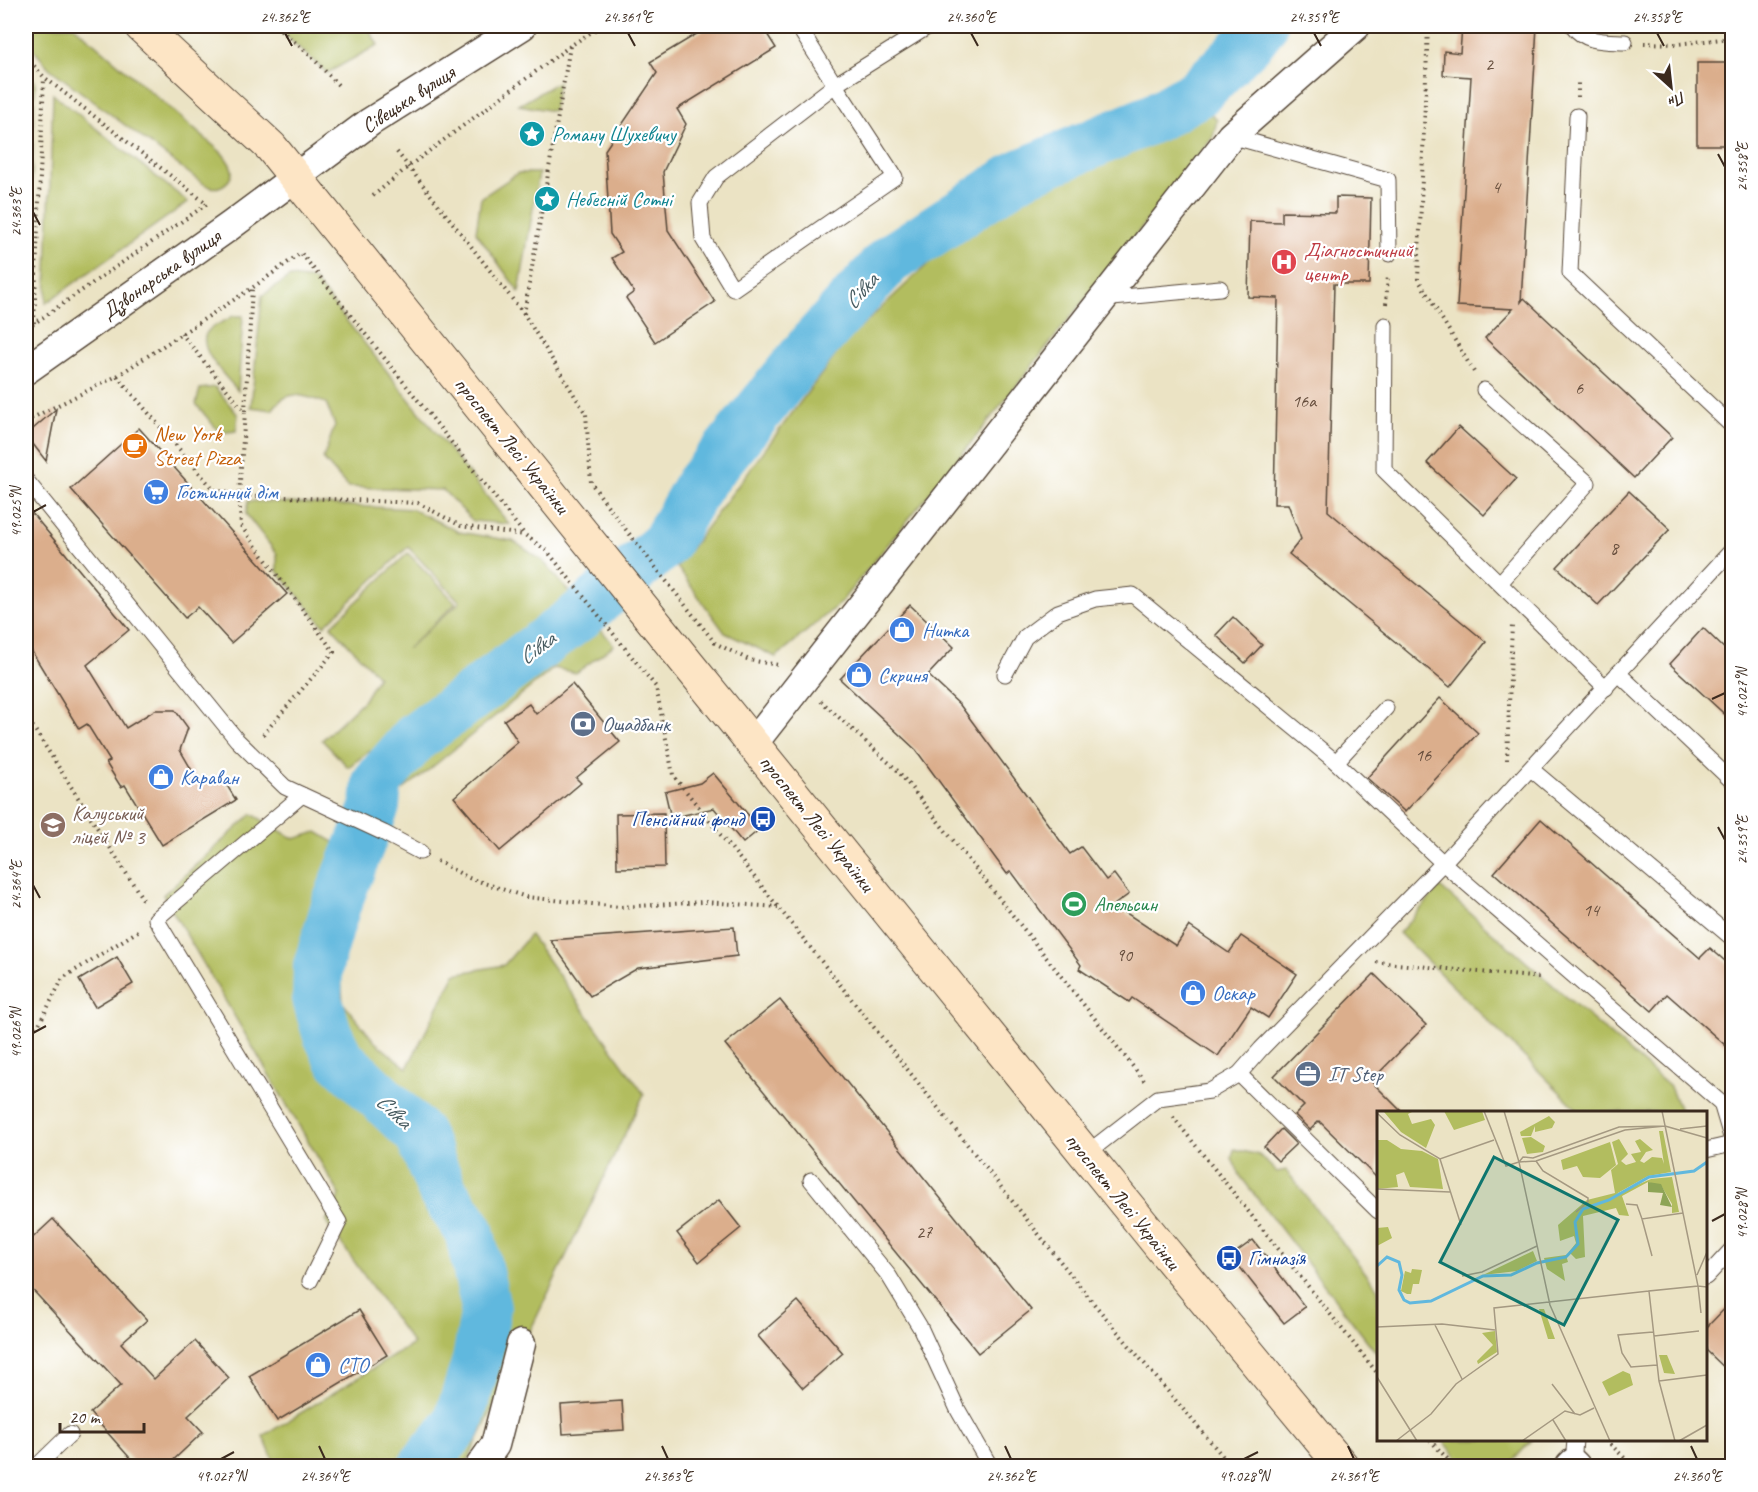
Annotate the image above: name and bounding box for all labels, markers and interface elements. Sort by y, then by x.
text: 24.362°E [261,8,312,27]
text: 24.361°E [604,8,655,27]
text: 24.360°E [947,8,998,27]
text: 24.359°E [1290,8,1341,27]
text: 24.358°E [1633,8,1684,27]
house number: 2 [1485,53,1495,75]
north arrow [1641,57,1701,117]
street label: Сівецька вулиця [357,59,461,139]
text: Пн [1665,87,1689,113]
place icon: Роману Шухевичу [517,119,547,149]
place label: Роману Шухевичу [552,121,677,147]
text: 24.358°E [1733,140,1752,191]
house number: 4 [1492,176,1502,198]
place icon: Небесній Сотні [532,184,562,214]
text: 24.363°E [7,185,26,236]
place label: Небесній Сотні [566,186,675,212]
street label: Дзвонарська вулиця [96,222,228,326]
place label: Діагностичний центр [1304,237,1414,287]
hospital icon: Діагностичний центр [1269,247,1299,277]
water label: Сівка [838,265,886,315]
street label: проспект Лесі Українки [449,371,576,520]
house number: 6 [1575,377,1584,399]
house number: 16а [1292,390,1317,412]
place label: New York Street Pizza [154,421,243,471]
cafe icon: New York Street Pizza [120,431,150,461]
supermarket icon: Гостинний дім [141,477,171,507]
place label: Гостинний дім [176,479,279,505]
text: 49.025°N [7,484,26,537]
house number: 8 [1610,537,1620,559]
shop icon: Нитка [887,615,917,645]
place label: Нитка [922,617,970,643]
water label: Сівка [513,624,563,671]
shop icon: Скриня [844,660,874,690]
place label: Скриня [878,662,928,688]
text: 49.027°N [1733,665,1752,718]
bank icon: Ощадбанк [568,709,598,739]
place label: Ощадбанк [602,711,672,737]
house number: 16 [1415,744,1432,766]
street label: проспект Лесі Українки [754,749,881,898]
shop icon: Караван [146,762,176,792]
place label: Караван [180,764,240,790]
place label: Калуський ліцей № 3 [72,800,146,850]
bus stop icon: Пенсійний фонд [748,804,778,834]
place label: Пенсійний фонд [631,806,746,832]
school or university icon: Калуський ліцей № 3 [38,810,68,840]
text: 24.359°E [1733,813,1752,864]
text: 24.364°E [7,858,26,909]
sports icon: Апельсин [1059,889,1089,919]
place label: Апельсин [1094,891,1159,917]
house number: 14 [1583,899,1601,921]
house number: 90 [1116,944,1134,966]
shop icon: Оскар [1178,978,1208,1008]
place label: Оскар [1212,980,1257,1006]
text: 49.026°N [7,1005,26,1058]
office icon: IT Step [1293,1059,1323,1089]
place label: IT Step [1328,1061,1384,1087]
water label: Сівка [370,1087,419,1136]
inset map [1377,1111,1707,1441]
street label: проспект Лесі Українки [1060,1127,1187,1276]
text: 49.028°N [1733,1186,1752,1239]
house number: 27 [916,1221,933,1243]
bus stop icon: Гімназія [1214,1243,1244,1273]
place label: Гімназія [1248,1245,1307,1271]
shop icon: СТО [303,1350,333,1380]
place label: СТО [338,1352,371,1378]
scale bar [60,1396,144,1434]
text: 20 m [69,1406,102,1428]
text: 49.027°N [196,1467,249,1486]
text: 24.364°E [301,1467,352,1486]
text: 24.363°E [644,1467,695,1486]
text: 24.362°E [987,1467,1038,1486]
text: 49.028°N [1219,1467,1272,1486]
text: 24.361°E [1330,1467,1381,1486]
text: 24.360°E [1673,1467,1724,1486]

